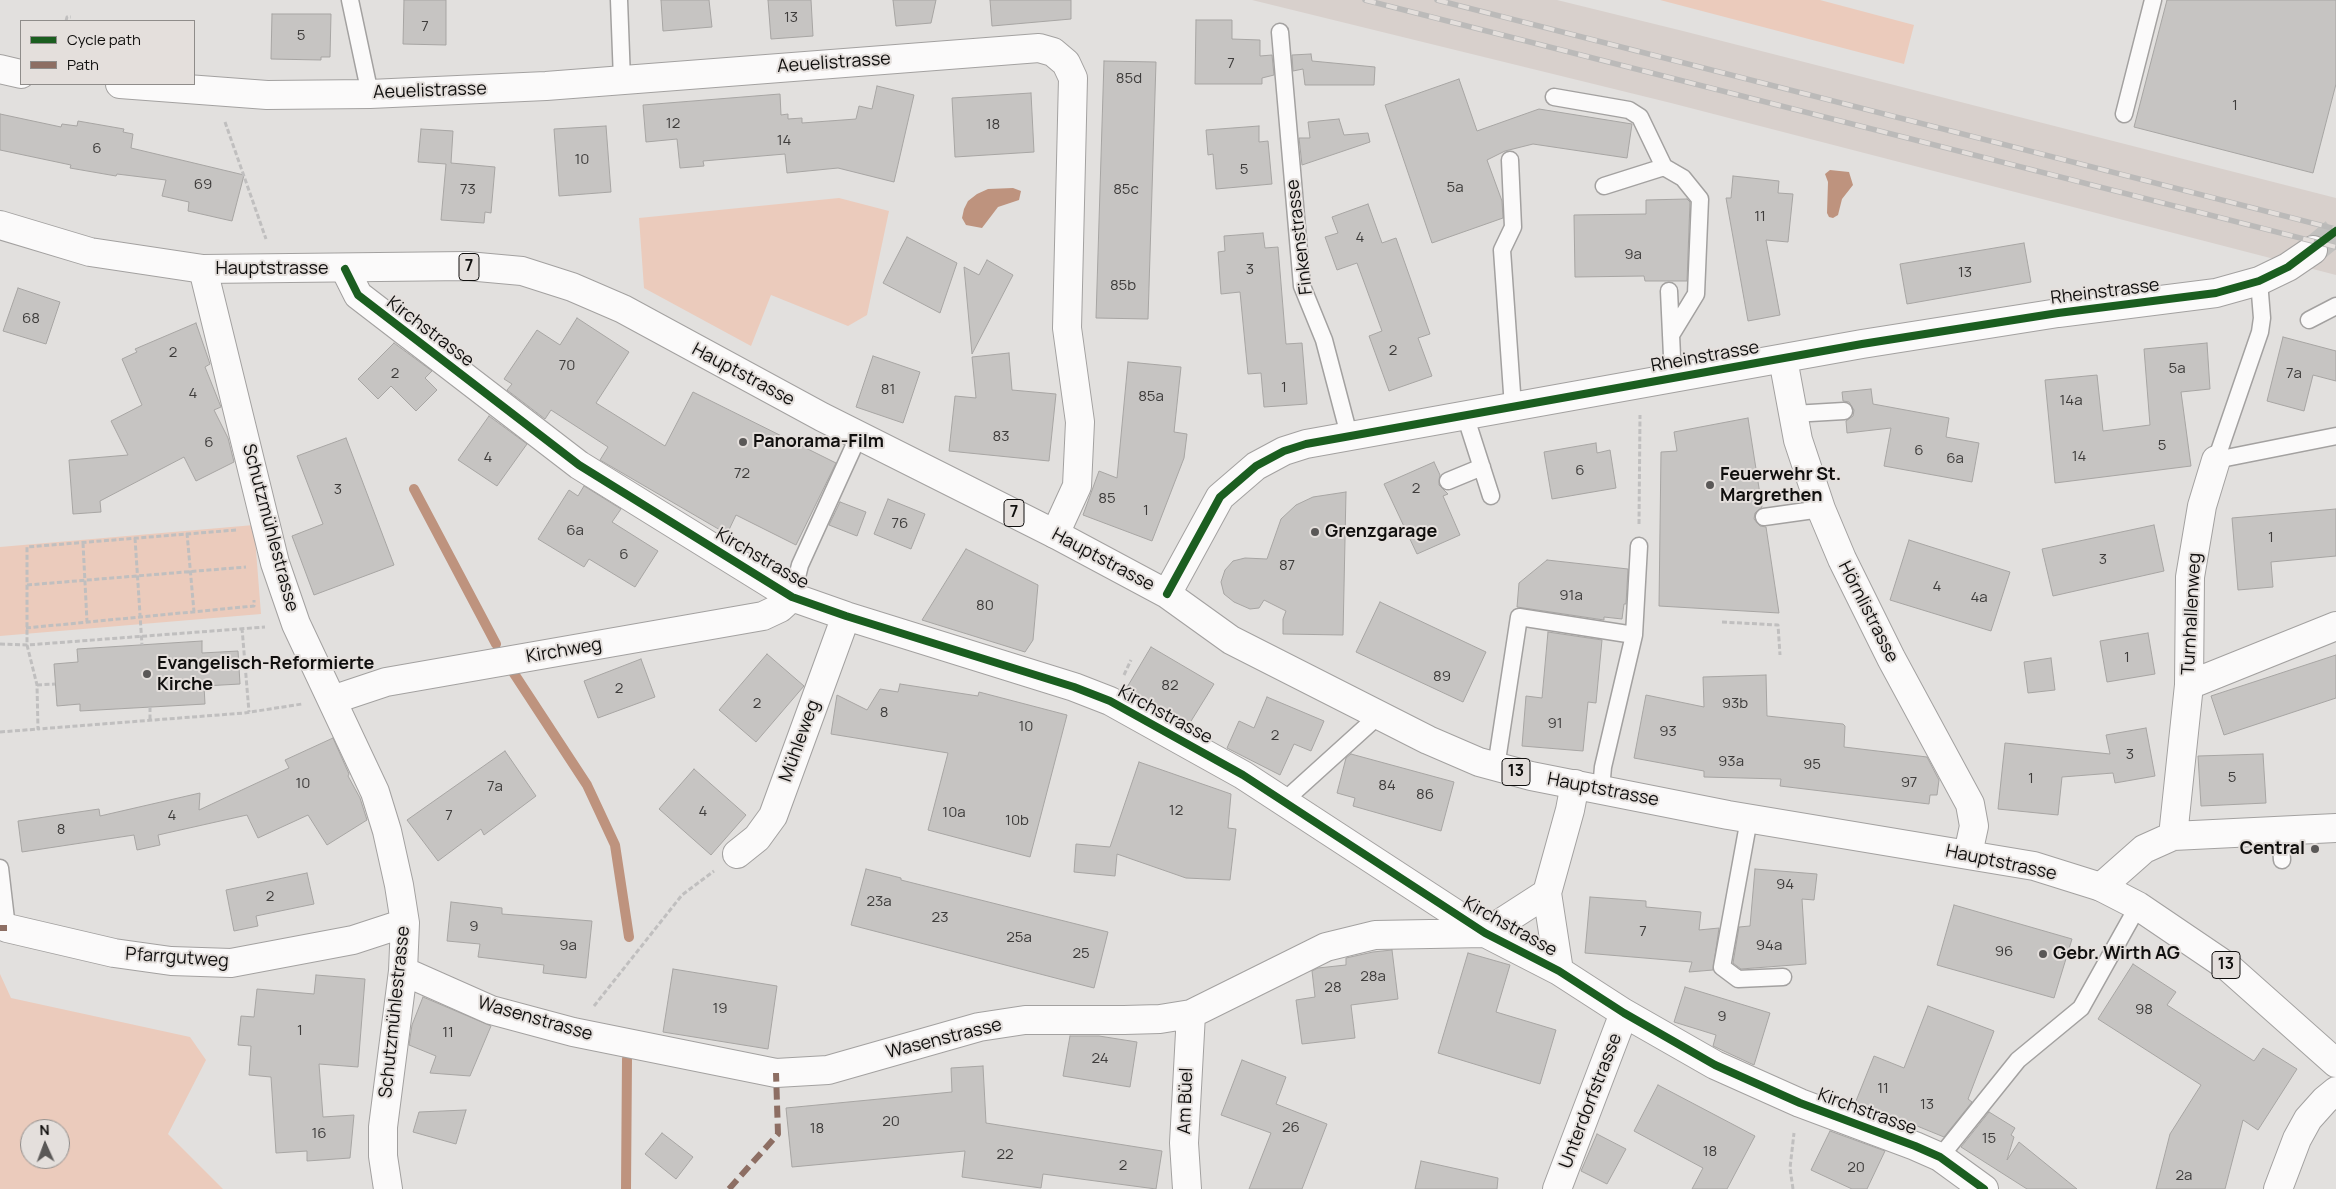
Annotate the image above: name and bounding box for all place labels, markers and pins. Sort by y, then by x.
place label: Panorama-Film [753,431,884,453]
marker: Panorama-Film [737,436,749,448]
place label: Feuerwehr St. Margrethen [1720,464,1841,506]
marker: Feuerwehr St. Margrethen [1704,479,1716,491]
place label: Grenzgarage [1325,521,1437,543]
marker: Grenzgarage [1309,526,1321,538]
place label: Evangelisch-Reformierte Kirche [157,653,374,696]
marker: Evangelisch-Reformierte Kirche [141,668,153,680]
place label: Central [2240,838,2305,860]
marker: Central [2309,843,2321,855]
place label: Gebr. Wirth AG [2053,943,2180,965]
marker: Gebr. Wirth AG [2037,948,2049,960]

